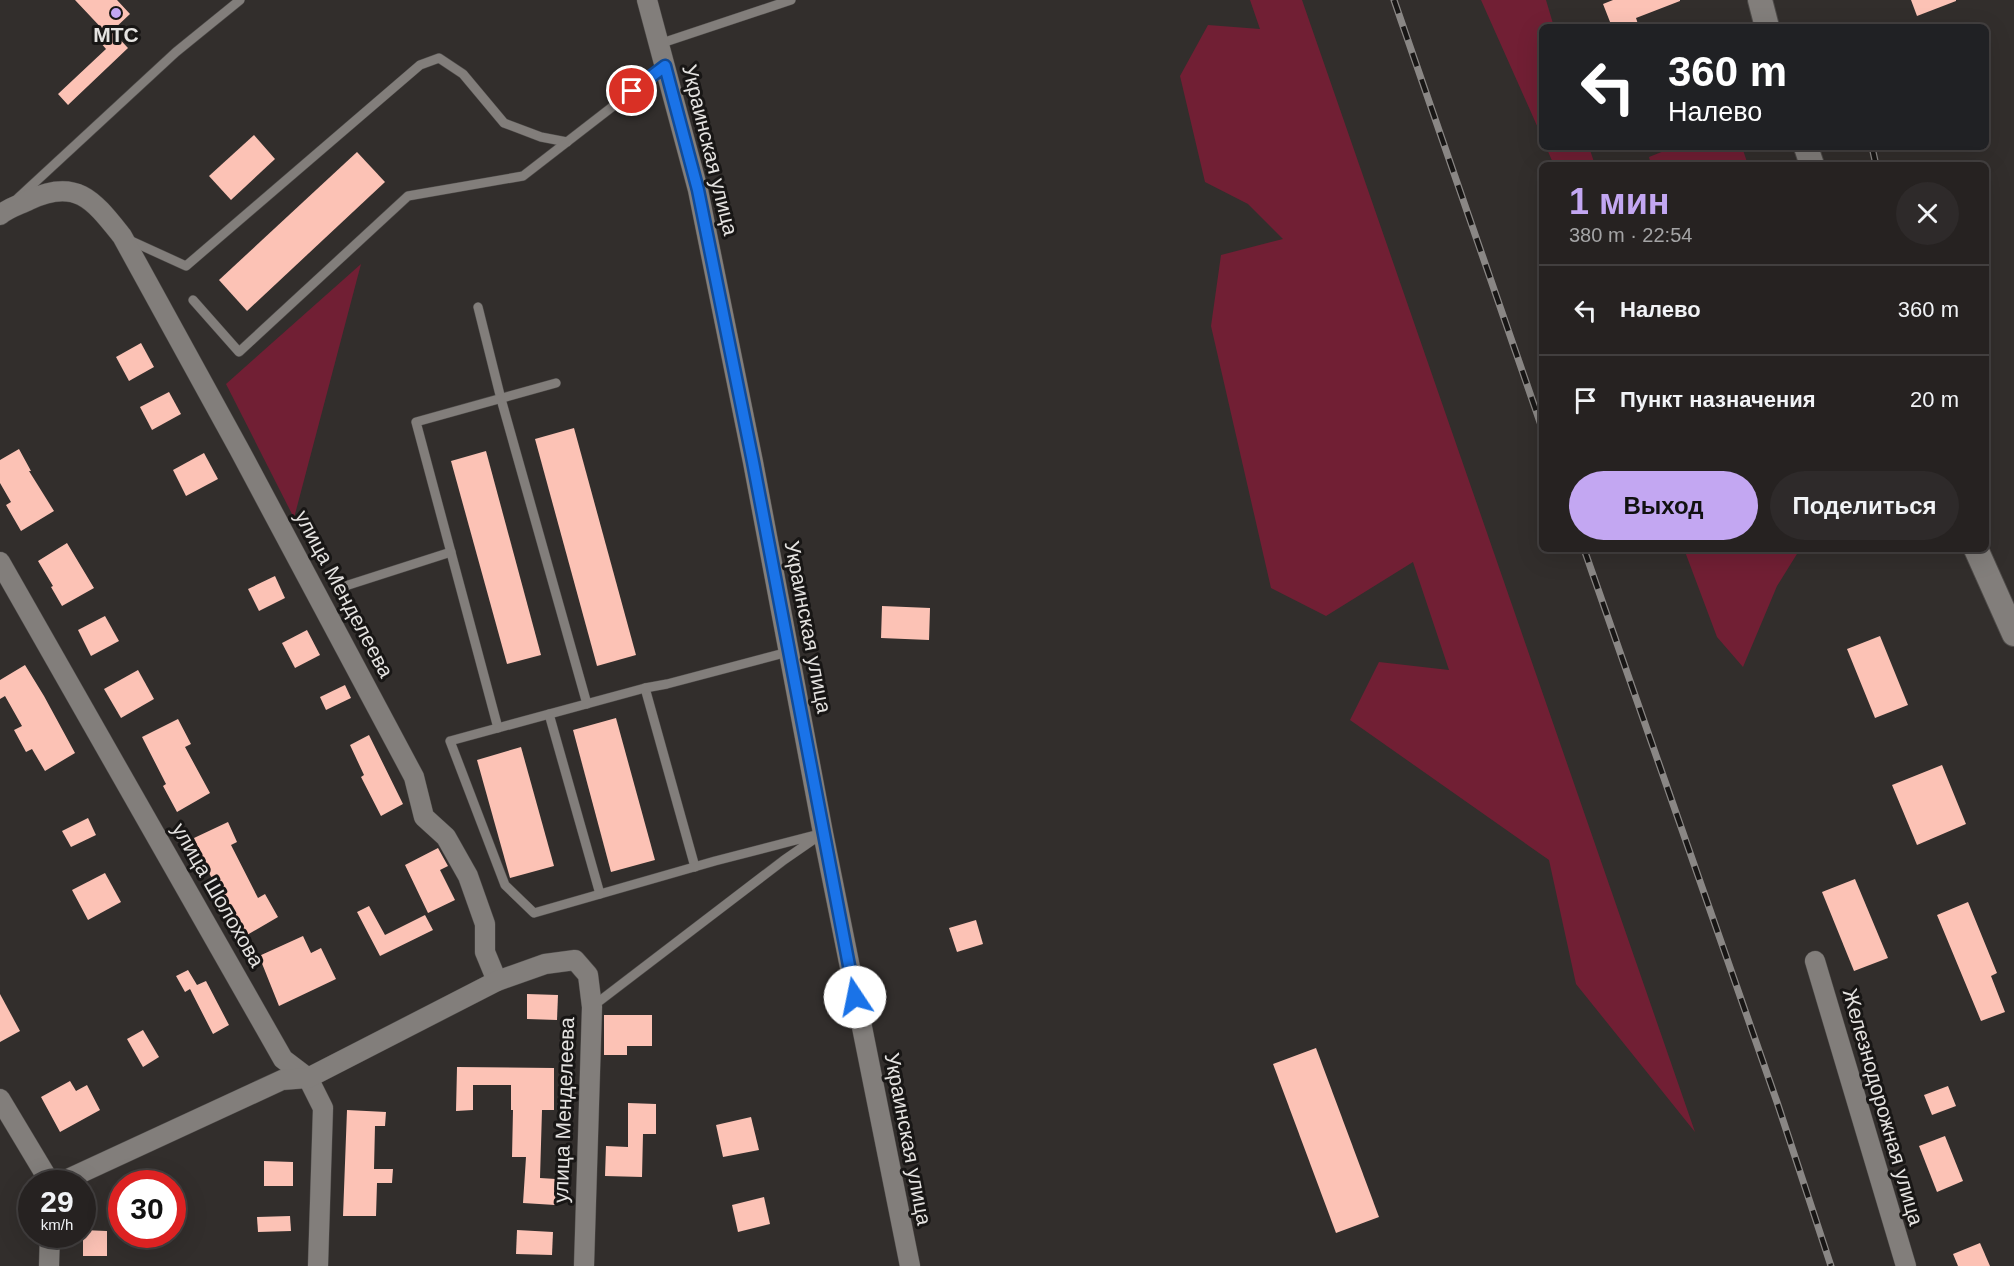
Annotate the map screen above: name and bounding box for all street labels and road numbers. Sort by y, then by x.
street label: Украинская улица [678,62,743,238]
street label: улица Менделеева [291,506,398,682]
street label: Украинская улица [781,539,837,715]
street label: улица Шолохова [168,819,269,971]
street label: Железнодорожная улица [1839,986,1928,1228]
street label: улица Менделеева [549,1016,578,1203]
street label: Украинская улица [881,1051,937,1227]

